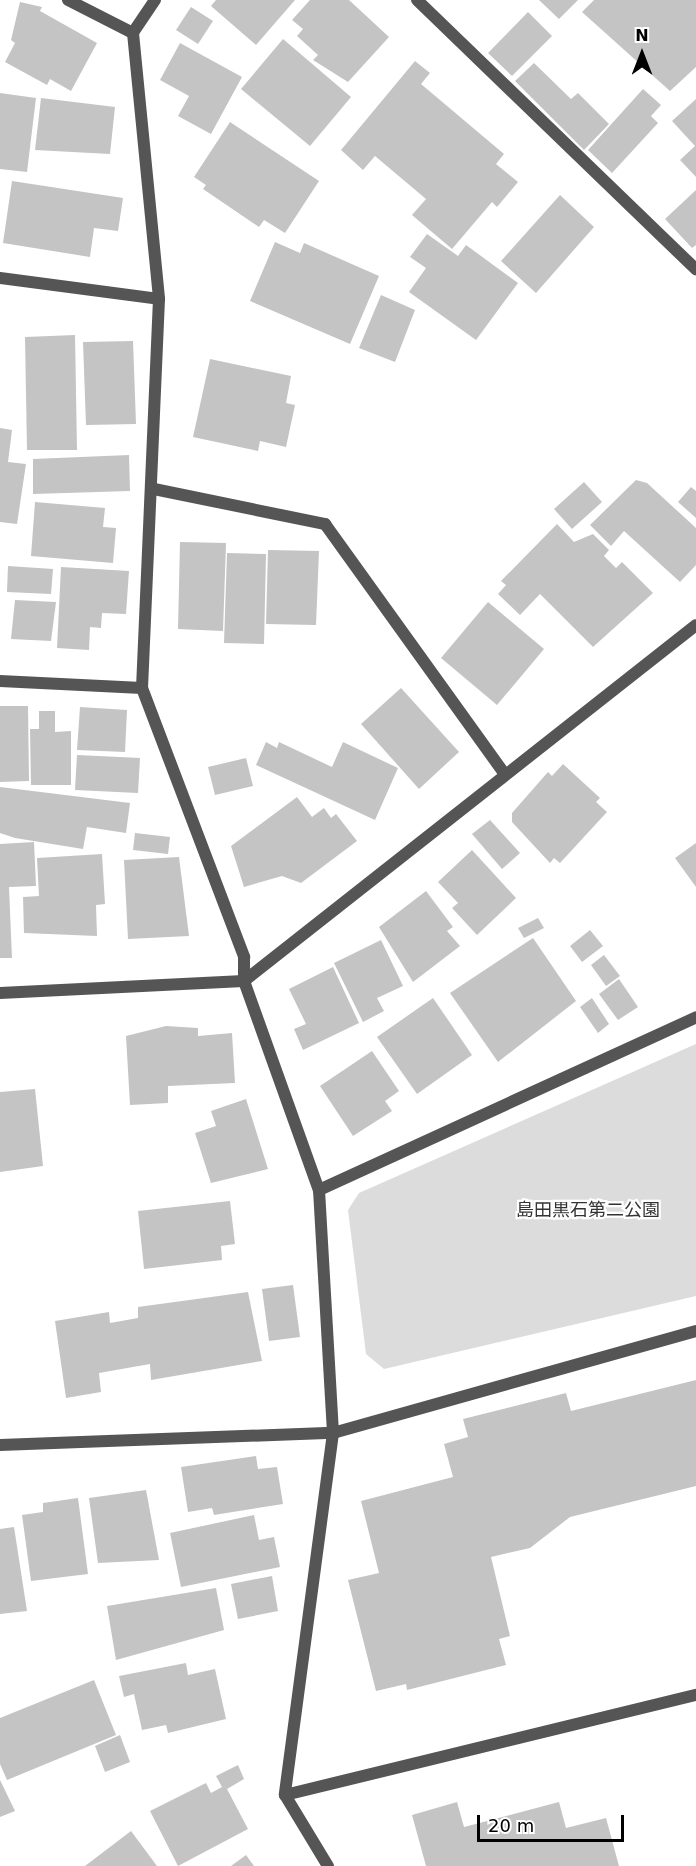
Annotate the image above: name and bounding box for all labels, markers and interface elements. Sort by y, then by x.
north arrow [612,24,672,84]
text: N [635,26,649,45]
park label: 島田黒石第二公園 [516,1199,660,1221]
scale bar [480,1803,627,1841]
text: 20 m [488,1815,534,1836]

